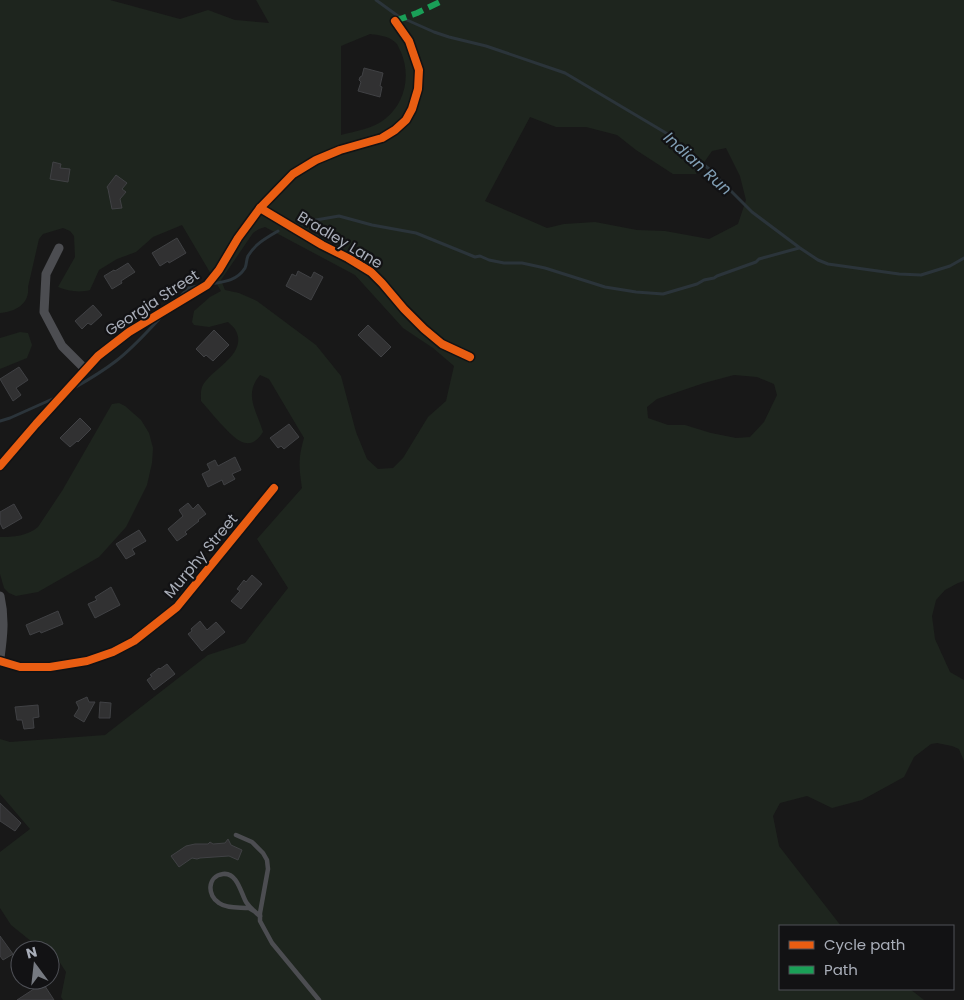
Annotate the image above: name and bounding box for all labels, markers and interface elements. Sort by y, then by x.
water label: Indian Run [658,126,737,200]
street label: Bradley Lane [294,206,387,273]
street label: Georgia Street [101,264,203,341]
street label: Murphy Street [159,509,242,602]
legend [779,925,954,990]
text: Cycle path [824,934,905,955]
north arrow [10,940,60,990]
text: N [24,941,39,963]
text: Path [824,959,858,980]

